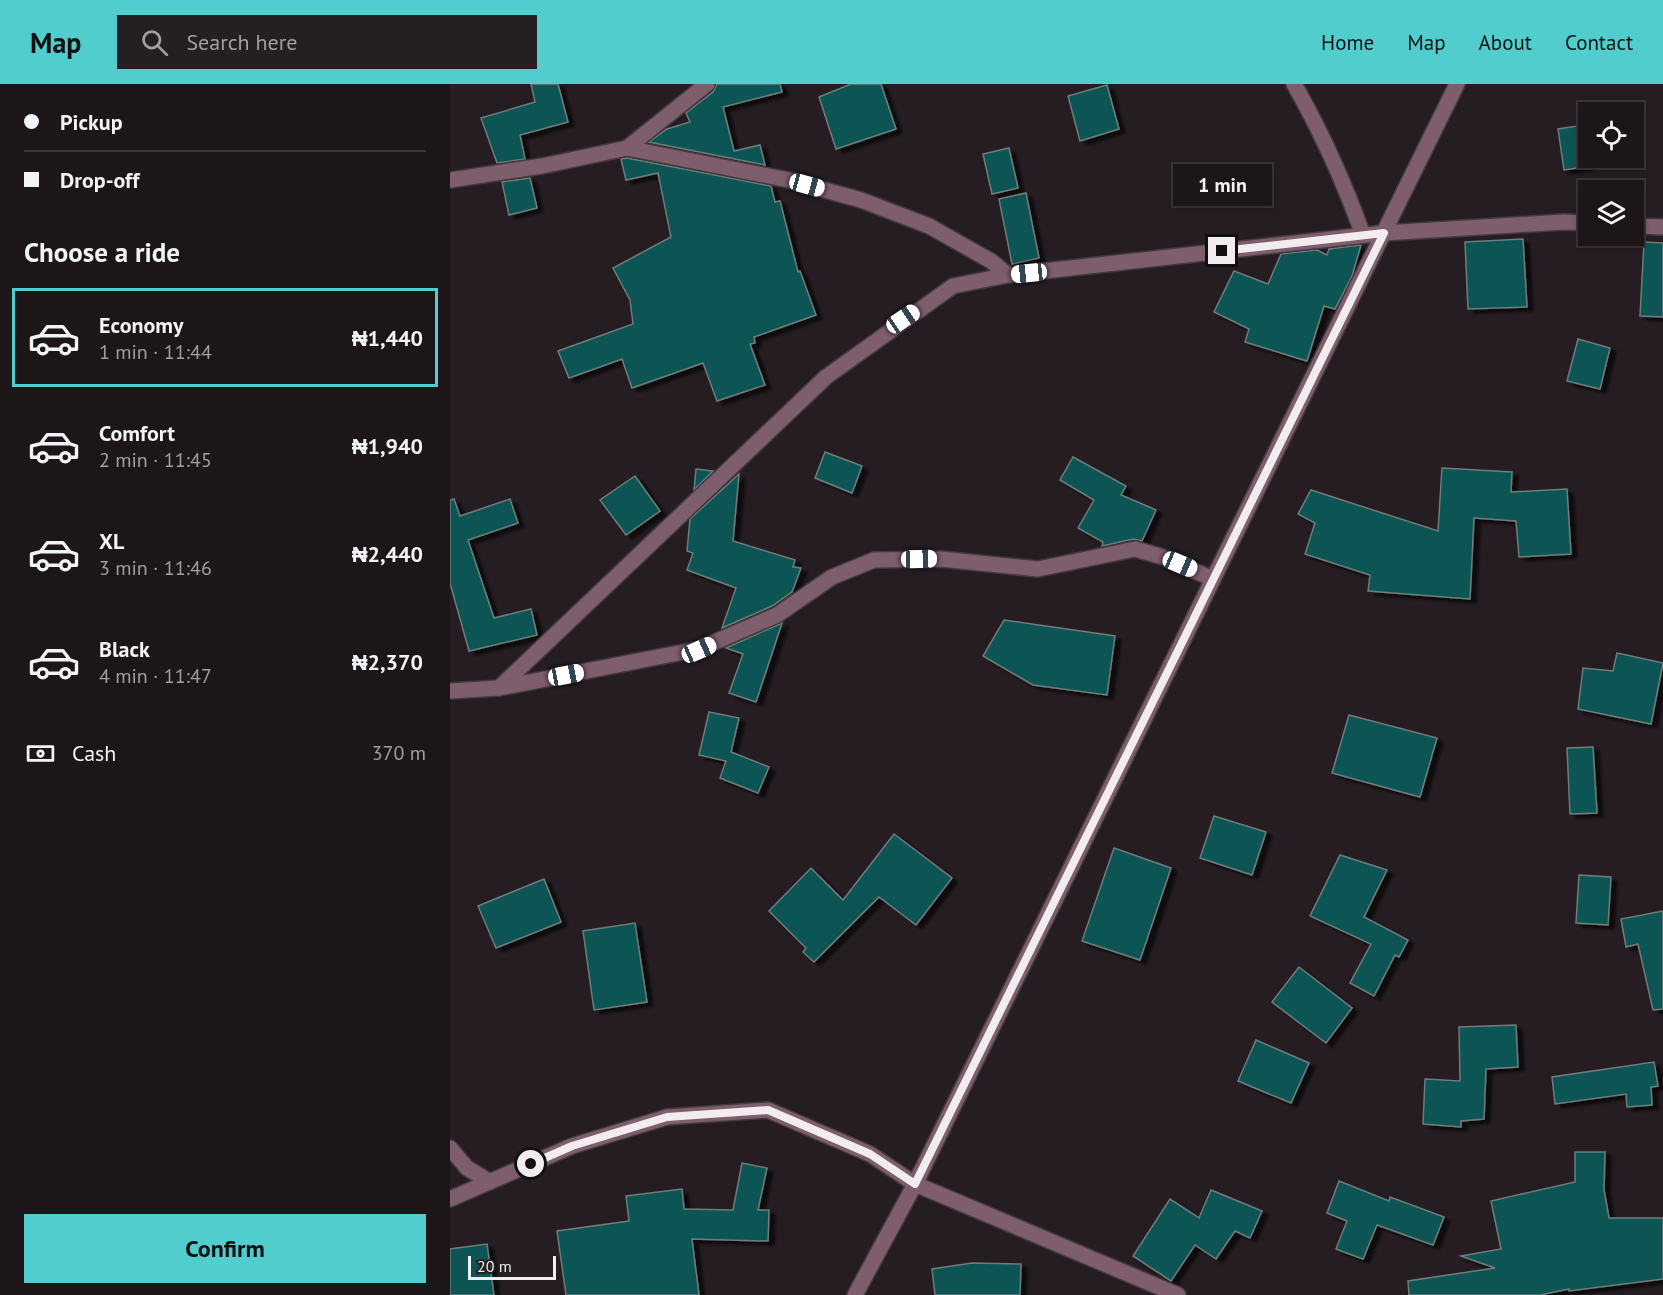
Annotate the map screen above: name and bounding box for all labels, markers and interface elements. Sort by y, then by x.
search box [117,15,537,69]
text: Map [30,24,81,61]
icon: search [138,26,171,59]
text: Search here [186,28,297,56]
text: Home [1321,29,1374,56]
text: Map [1407,29,1446,56]
text: About [1479,29,1532,56]
text: Contact [1565,29,1633,56]
map controls [1578,102,1644,246]
button: locate [1578,102,1644,168]
text: Pickup [60,108,123,136]
callout: 1 min [1172,164,1272,206]
text: Drop-off [60,166,139,194]
car [787,172,827,198]
text: 1 min [1198,172,1247,198]
button: layers [1578,180,1644,246]
text: Choose a ride [24,235,180,269]
route end [1208,237,1235,264]
car [1010,262,1048,284]
car [883,301,923,337]
icon: car [27,311,81,365]
text: Economy [99,311,183,339]
text: ₦1,440 [352,324,423,352]
text: 1 min · 11:44 [99,339,212,365]
icon: car [27,419,81,473]
text: Comfort [99,419,175,447]
text: ₦1,940 [352,432,423,460]
text: 2 min · 11:45 [99,447,212,473]
icon: car [27,527,81,581]
text: XL [99,527,124,555]
text: ₦2,440 [352,540,423,568]
car [1160,549,1200,579]
car [901,550,937,568]
text: 3 min · 11:46 [99,555,212,581]
car [679,634,719,666]
icon: car [27,635,81,689]
text: Black [99,635,150,663]
text: ₦2,370 [352,648,423,676]
text: 4 min · 11:47 [99,663,212,689]
car [547,663,585,687]
icon: cash [24,737,57,770]
text: Cash [72,739,116,767]
text: 370 m [372,740,426,766]
route start [517,1150,544,1177]
button: Confirm [24,1214,426,1283]
scale bar [468,1253,556,1280]
text: 20 m [477,1256,512,1276]

